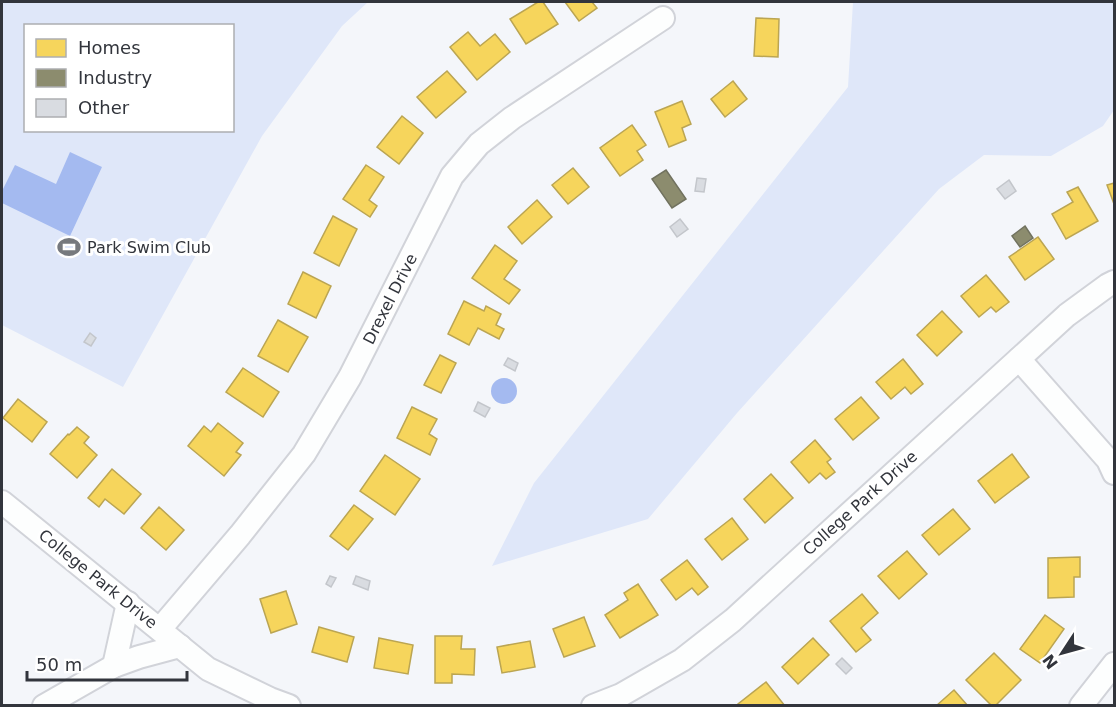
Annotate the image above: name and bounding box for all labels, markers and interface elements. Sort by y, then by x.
legend [24,24,234,132]
text: Homes [78,37,141,58]
text: Industry [78,67,152,88]
text: Other [78,97,130,118]
sports icon: Park Swim Club [56,234,82,260]
place label: Park Swim Club [87,238,211,257]
street label: Drexel Drive [359,251,421,347]
street label: College Park Drive [799,447,921,559]
street label: College Park Drive [35,525,161,633]
north arrow [1032,623,1092,683]
scale bar [27,644,188,682]
text: N [1039,651,1062,673]
text: 50 m [36,654,82,675]

